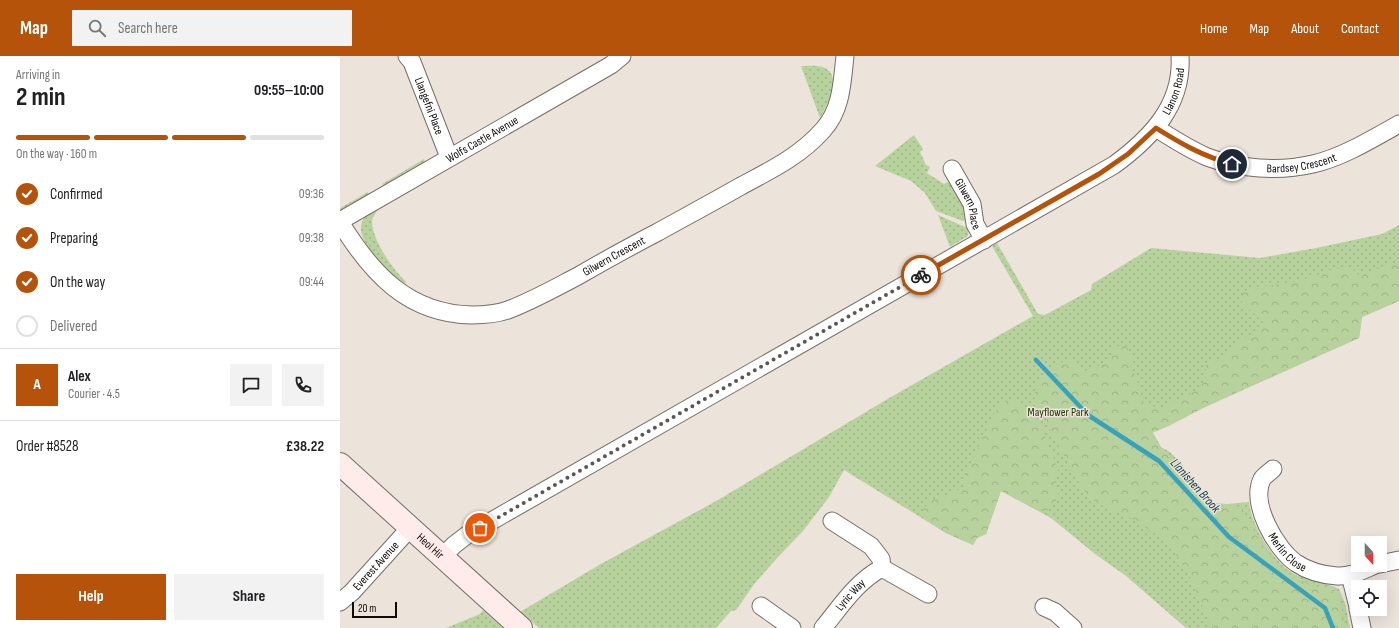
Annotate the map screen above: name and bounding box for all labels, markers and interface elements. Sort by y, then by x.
search box [72,10,352,46]
text: Map [20,17,48,40]
icon: search [86,17,108,39]
text: Search here [118,19,178,38]
text: Home [1200,20,1228,37]
text: Map [1250,20,1269,37]
text: About [1291,20,1319,37]
text: Contact [1341,20,1379,37]
text: Arriving in [16,67,60,83]
street label: Llanon Road [1159,67,1188,118]
street label: Llangefni Place [411,75,447,137]
text: 09:55–10:00 [254,81,324,100]
text: 2 min [16,82,66,113]
street label: Wolfs Castle Avenue [443,113,521,166]
text: On the way · 160 m [16,146,97,162]
pin [1215,147,1249,181]
street label: Bardsey Crescent [1267,150,1339,176]
icon: home [1221,153,1243,175]
street label: Gilwern Place [951,176,984,233]
icon: check [16,183,38,205]
text: Confirmed [50,185,103,204]
text: 09:36 [299,186,324,202]
icon: check [16,227,38,249]
text: Preparing [50,229,98,248]
text: 09:38 [299,230,324,246]
street label: Gilwern Crescent [580,233,648,280]
courier [901,255,941,295]
icon: bike [910,264,932,286]
icon: check [16,271,38,293]
text: On the way [50,273,105,292]
text: 09:44 [299,274,324,290]
text: Delivered [50,317,97,336]
button: chat [230,364,272,406]
button: phone [282,364,324,406]
text: Alex [68,367,91,386]
text: A [33,375,41,394]
text: Courier · 4.5 [68,386,120,402]
park label: Mayflower Park [1028,405,1089,420]
text: Order #8528 [16,437,79,456]
text: £38.22 [286,437,324,456]
water label: Llanishen Brook [1167,455,1224,517]
pin [463,511,497,545]
icon: bag [469,517,491,539]
street label: Heol Hir [413,530,447,563]
street label: Merlin Close [1265,530,1309,576]
north arrow [1351,536,1387,572]
map controls [1351,536,1387,616]
street label: Everest Avenue [350,538,403,594]
button: Help [16,574,166,620]
button: Share [174,574,324,620]
street label: Lyric Way [832,576,869,614]
button: locate [1351,580,1387,616]
scale bar [352,600,397,619]
text: 20 m [358,602,376,615]

